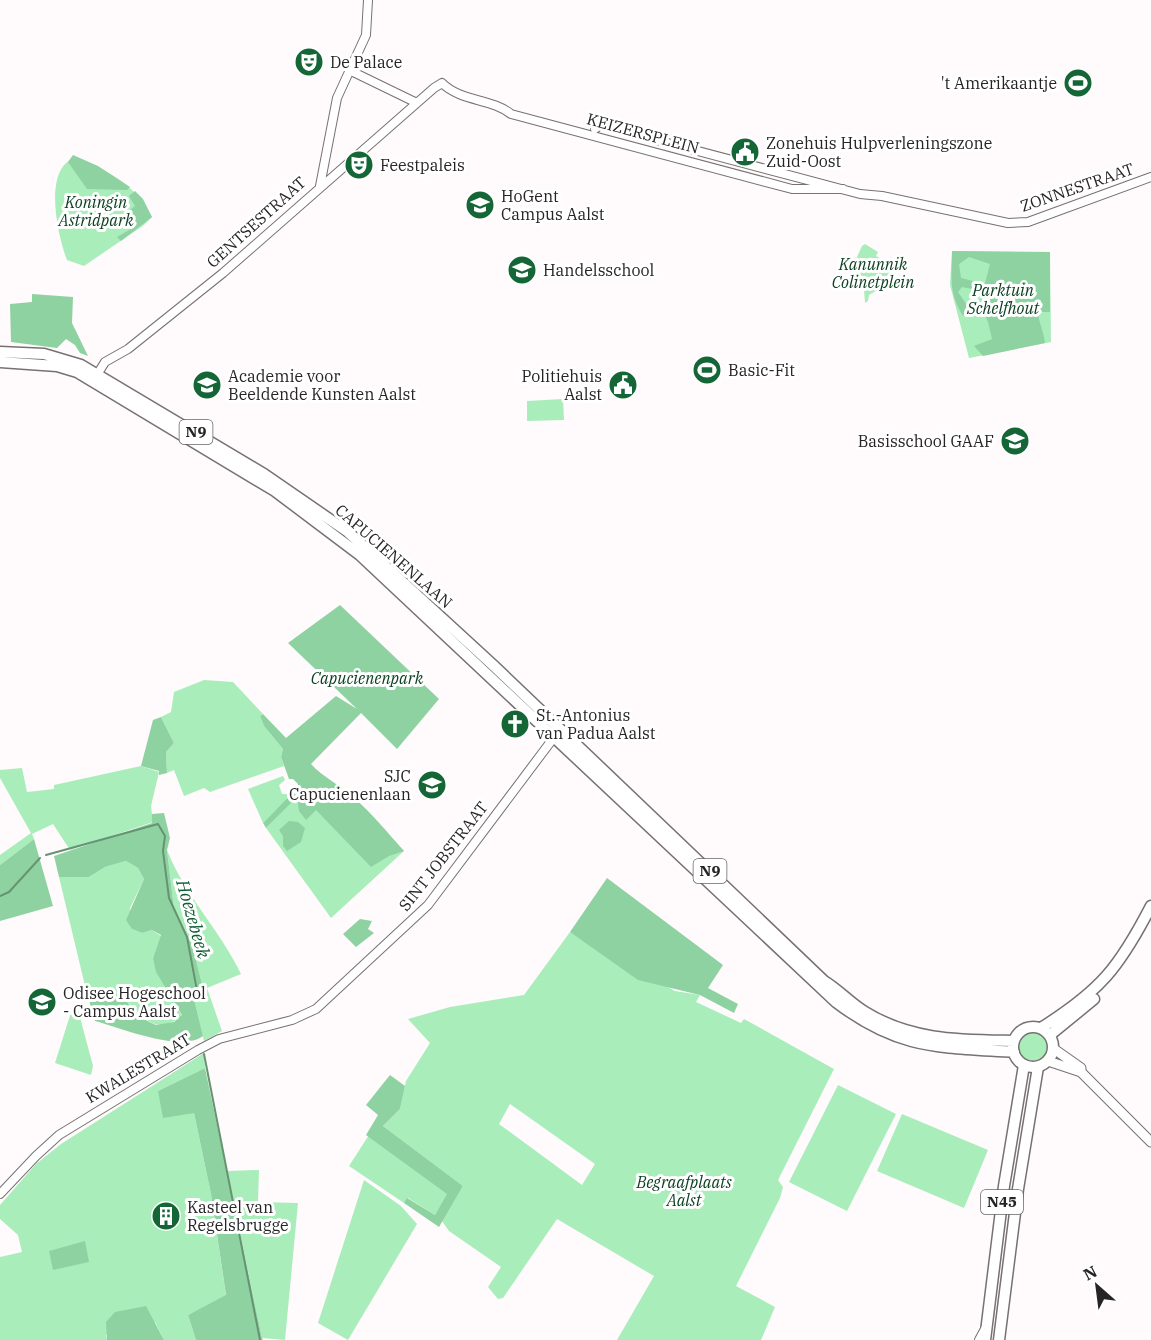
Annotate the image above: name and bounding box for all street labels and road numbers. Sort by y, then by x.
street label: KEIZERSPLEIN [585,108,701,158]
street label: ZONNESTRAAT [1018,158,1136,216]
street label: GENTSESTRAAT [202,172,310,272]
road number: N9 [180,420,212,444]
street label: CAPUCIENENLAAN [331,500,457,612]
street label: SINT JOBSTRAAT [394,797,492,915]
road number: N9 [694,859,726,883]
street label: KWALESTRAAT [82,1029,194,1107]
road number: N45 [981,1190,1023,1214]

